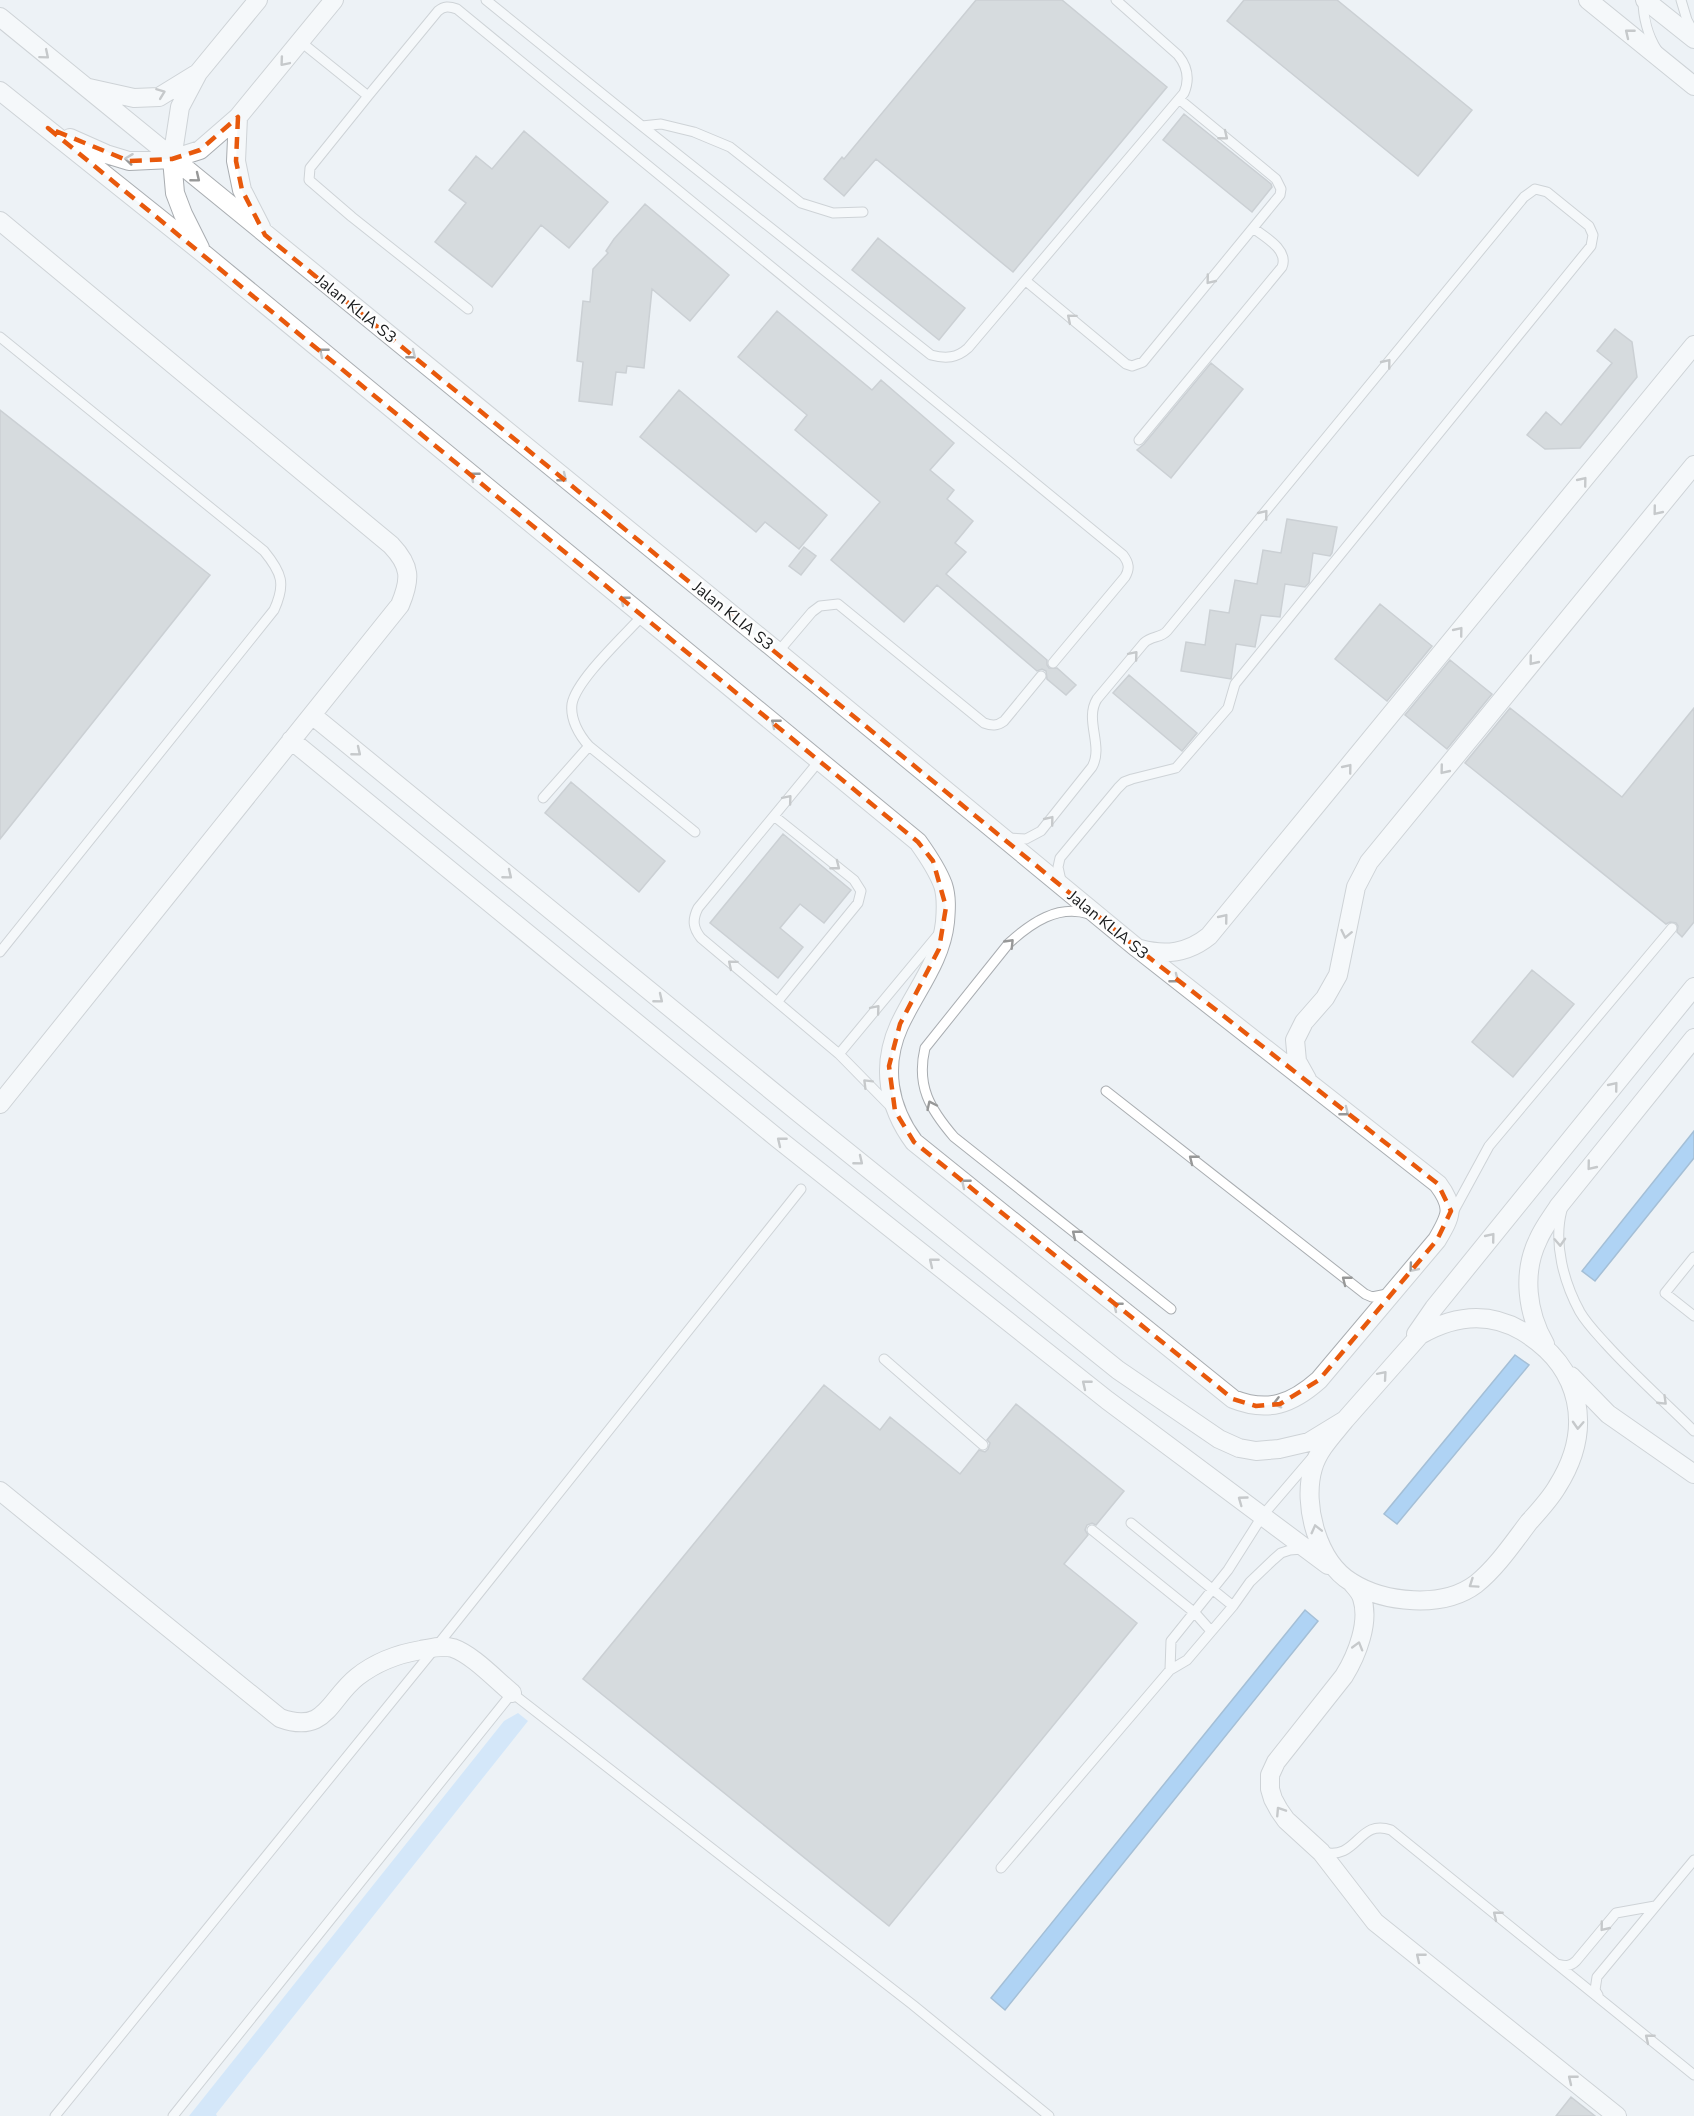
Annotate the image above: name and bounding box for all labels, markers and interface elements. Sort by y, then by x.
one-way arrow [1625,30,1636,41]
one-way arrow [38,47,49,58]
one-way arrow [281,55,292,66]
one-way arrow [156,88,166,101]
one-way arrow [1217,129,1228,140]
one-way arrow [124,154,133,166]
one-way arrow [189,171,200,182]
street label: Jalan KLIA S3 [310,269,401,348]
one-way arrow [1206,273,1217,284]
one-way arrow [1067,315,1078,326]
one-way arrow [405,347,416,358]
one-way arrow [319,349,330,360]
one-way arrow [1380,359,1391,370]
one-way arrow [556,470,567,481]
one-way arrow [469,472,480,483]
one-way arrow [1576,477,1587,488]
one-way arrow [1653,504,1664,515]
one-way arrow [1256,510,1267,521]
street label: Jalan KLIA S3 [687,576,778,655]
one-way arrow [620,596,631,607]
one-way arrow [1452,627,1463,638]
one-way arrow [1126,651,1137,662]
one-way arrow [1530,654,1541,665]
one-way arrow [771,720,782,731]
one-way arrow [350,745,361,756]
one-way arrow [1340,763,1351,774]
one-way arrow [1441,763,1452,774]
one-way arrow [781,795,792,806]
one-way arrow [1042,815,1053,826]
one-way arrow [829,858,840,869]
one-way arrow [501,868,512,879]
street label: Jalan KLIA S3 [1062,885,1153,964]
one-way arrow [1216,914,1227,925]
one-way arrow [1340,929,1353,939]
one-way arrow [1003,939,1014,950]
one-way arrow [728,960,739,971]
one-way arrow [1169,971,1180,982]
one-way arrow [652,991,663,1002]
one-way arrow [869,1005,880,1016]
one-way arrow [863,1079,873,1090]
one-way arrow [1607,1082,1618,1093]
one-way arrow [927,1101,939,1112]
one-way arrow [1338,1105,1349,1116]
one-way arrow [777,1137,788,1148]
one-way arrow [852,1154,863,1165]
one-way arrow [1189,1155,1200,1166]
one-way arrow [1588,1159,1599,1170]
one-way arrow [961,1180,972,1191]
one-way arrow [1072,1230,1083,1241]
one-way arrow [1484,1233,1495,1244]
one-way arrow [1553,1238,1566,1247]
one-way arrow [929,1259,940,1270]
one-way arrow [1410,1261,1421,1272]
one-way arrow [1342,1276,1353,1287]
one-way arrow [1112,1302,1123,1313]
one-way arrow [1376,1371,1387,1382]
one-way arrow [1082,1380,1093,1391]
one-way arrow [1655,1393,1666,1404]
one-way arrow [1272,1396,1282,1409]
one-way arrow [1572,1421,1585,1430]
one-way arrow [1238,1496,1249,1507]
one-way arrow [1310,1524,1323,1534]
one-way arrow [1469,1577,1480,1588]
one-way arrow [1351,1641,1363,1652]
one-way arrow [1276,1807,1287,1818]
one-way arrow [1493,1912,1504,1923]
one-way arrow [1601,1920,1612,1931]
one-way arrow [1415,1954,1426,1965]
one-way arrow [1644,2035,1655,2046]
one-way arrow [1567,2076,1578,2087]

